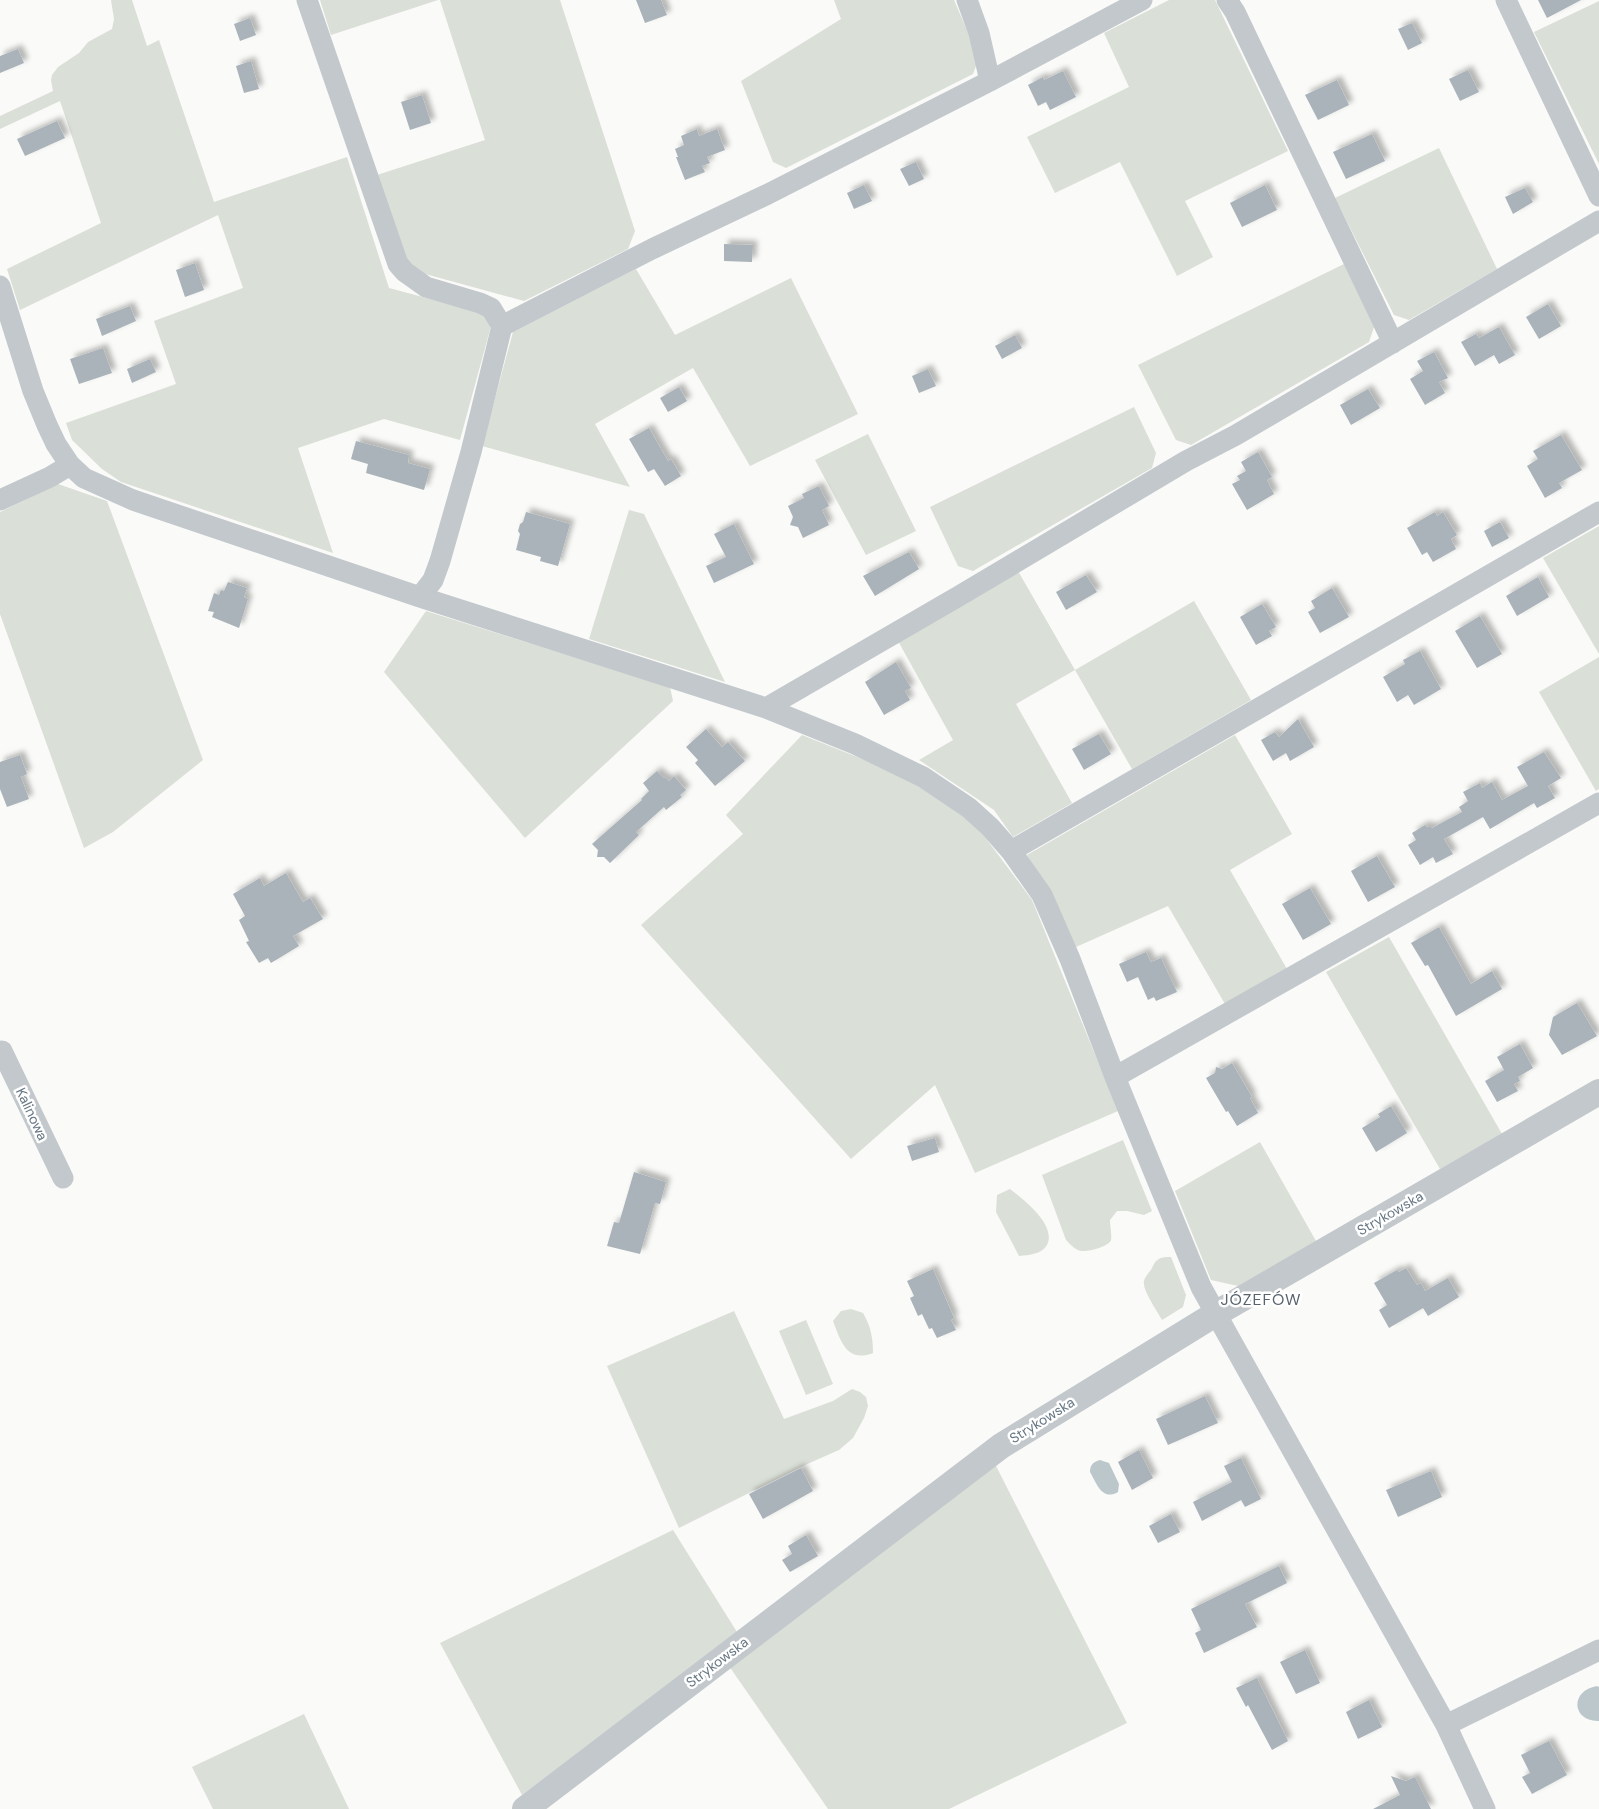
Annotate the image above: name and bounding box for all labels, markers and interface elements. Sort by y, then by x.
street label: Kalinowa [12,1085,52,1143]
street label: Strykowska [1354,1187,1426,1239]
district label: JÓZEFÓW [1220,1289,1302,1310]
street label: Strykowska [1006,1393,1078,1447]
street label: Strykowska [682,1633,752,1691]

